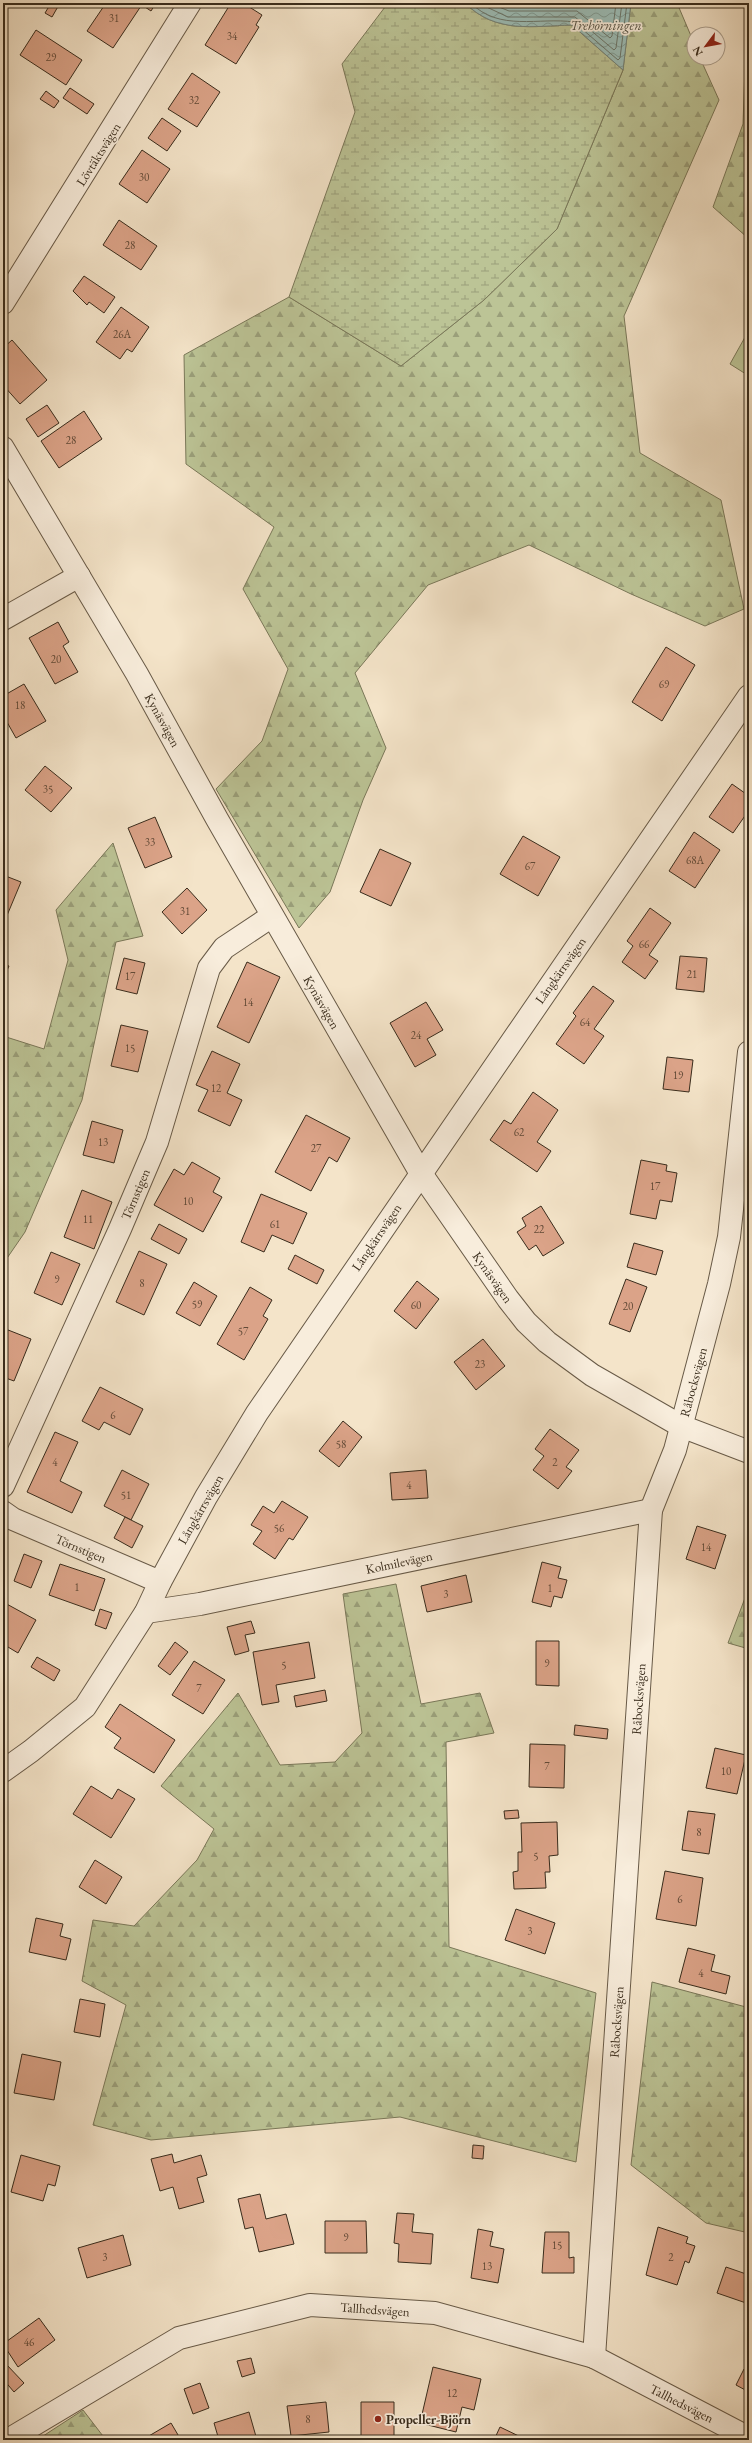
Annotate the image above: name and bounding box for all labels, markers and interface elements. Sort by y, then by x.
house number: 31 [109,11,119,25]
water label: Trehörningen [570,16,642,34]
north arrow [686,26,726,66]
house number: 34 [227,29,238,43]
text: N [689,44,706,59]
house number: 29 [46,50,57,64]
house number: 32 [189,93,200,107]
street label: Lövtäktsvägen [72,119,125,189]
house number: 30 [139,170,149,184]
house number: 28 [125,238,135,252]
house number: 26A [113,327,131,341]
house number: 28 [66,433,76,447]
house number: 20 [51,652,61,666]
house number: 69 [659,677,670,691]
street label: Kynäsvägen [141,690,184,750]
house number: 18 [15,698,25,712]
house number: 35 [43,782,53,796]
house number: 33 [145,835,155,849]
house number: 68A [686,853,704,867]
house number: 67 [525,859,536,873]
house number: 31 [180,904,190,918]
street label: Långkärrsvägen [531,933,590,1007]
house number: 66 [639,937,650,951]
house number: 21 [687,967,697,981]
house number: 17 [125,969,136,983]
street label: Kynäsvägen [299,972,344,1032]
house number: 14 [243,995,254,1009]
house number: 64 [580,1015,591,1029]
house number: 24 [411,1028,422,1042]
house number: 15 [125,1041,135,1055]
house number: 19 [673,1068,684,1082]
house number: 12 [211,1081,222,1095]
house number: 62 [514,1125,525,1139]
house number: 13 [98,1135,108,1149]
house number: 27 [311,1141,322,1155]
street label: Törnstigen [117,1166,154,1222]
house number: 17 [650,1179,661,1193]
house number: 10 [183,1194,193,1208]
street label: Långkärrsvägen [348,1200,405,1274]
house number: 11 [83,1212,93,1226]
house number: 61 [270,1217,280,1231]
house number: 22 [534,1222,545,1236]
street label: Kynäsvägen [469,1248,517,1306]
house number: 9 [54,1272,60,1286]
house number: 8 [139,1276,145,1290]
house number: 59 [192,1297,203,1311]
house number: 60 [411,1298,421,1312]
house number: 20 [623,1299,633,1313]
house number: 57 [238,1324,249,1338]
street label: Råbocksvägen [676,1345,711,1419]
house number: 23 [475,1357,485,1371]
house number: 6 [110,1408,116,1422]
house number: 58 [336,1437,346,1451]
house number: 4 [52,1455,58,1469]
house number: 2 [552,1455,558,1469]
street label: Långkärrsvägen [174,1471,227,1547]
house number: 4 [406,1478,412,1492]
house number: 51 [121,1488,131,1502]
house number: 56 [274,1521,285,1535]
street label: Törnstigen [53,1530,109,1567]
house number: 14 [701,1540,712,1554]
street label: Kolmilevägen [364,1547,434,1578]
house number: 1 [74,1580,80,1594]
house number: 1 [547,1581,553,1595]
house number: 3 [443,1587,449,1601]
house number: 9 [544,1656,550,1670]
house number: 5 [281,1658,287,1672]
street label: Råbocksvägen [628,1663,649,1735]
house number: 7 [196,1681,202,1695]
house number: 7 [544,1759,550,1773]
house number: 10 [721,1764,731,1778]
house number: 8 [696,1825,702,1839]
house number: 5 [533,1849,539,1863]
house number: 6 [677,1892,683,1906]
house number: 3 [527,1924,533,1938]
house number: 4 [698,1966,704,1980]
street label: Råbocksvägen [606,1986,627,2058]
house number: 9 [343,2230,349,2244]
house number: 15 [552,2238,562,2252]
house number: 3 [102,2250,108,2264]
house number: 2 [668,2250,674,2264]
house number: 13 [482,2259,492,2273]
street label: Tallhedsvägen [340,2299,410,2320]
house number: 46 [24,2335,35,2349]
street label: Tallhedsvägen [647,2380,717,2427]
house number: 12 [447,2386,458,2400]
place label: Propeller-Björn [386,2411,472,2428]
house number: 8 [305,2412,311,2426]
marker: Propeller-Björn [373,2414,383,2424]

